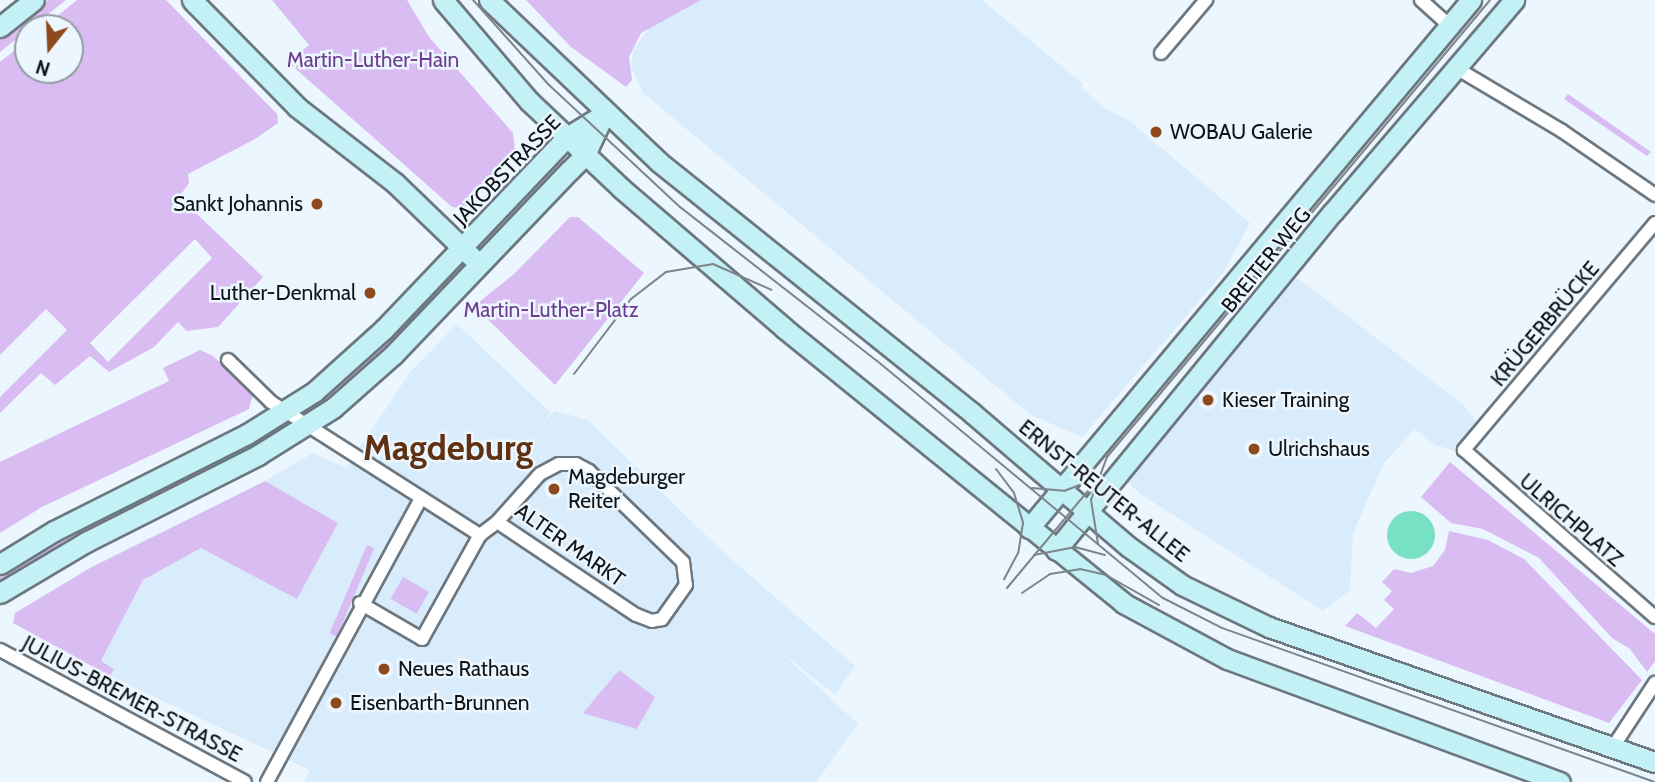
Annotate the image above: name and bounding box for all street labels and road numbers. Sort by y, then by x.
street label: JAKOBSTRASSE [448,110,566,230]
street label: BREITER WEG [1216,202,1316,318]
street label: KRÜGERBRÜCKE [1486,257,1604,391]
street label: ERNST-REUTER-ALLEE [1014,415,1194,567]
street label: ULRICHPLATZ [1514,468,1628,572]
street label: ALTER MARKT [510,498,630,592]
street label: JULIUS-BREMER-STRASSE [18,630,246,768]

